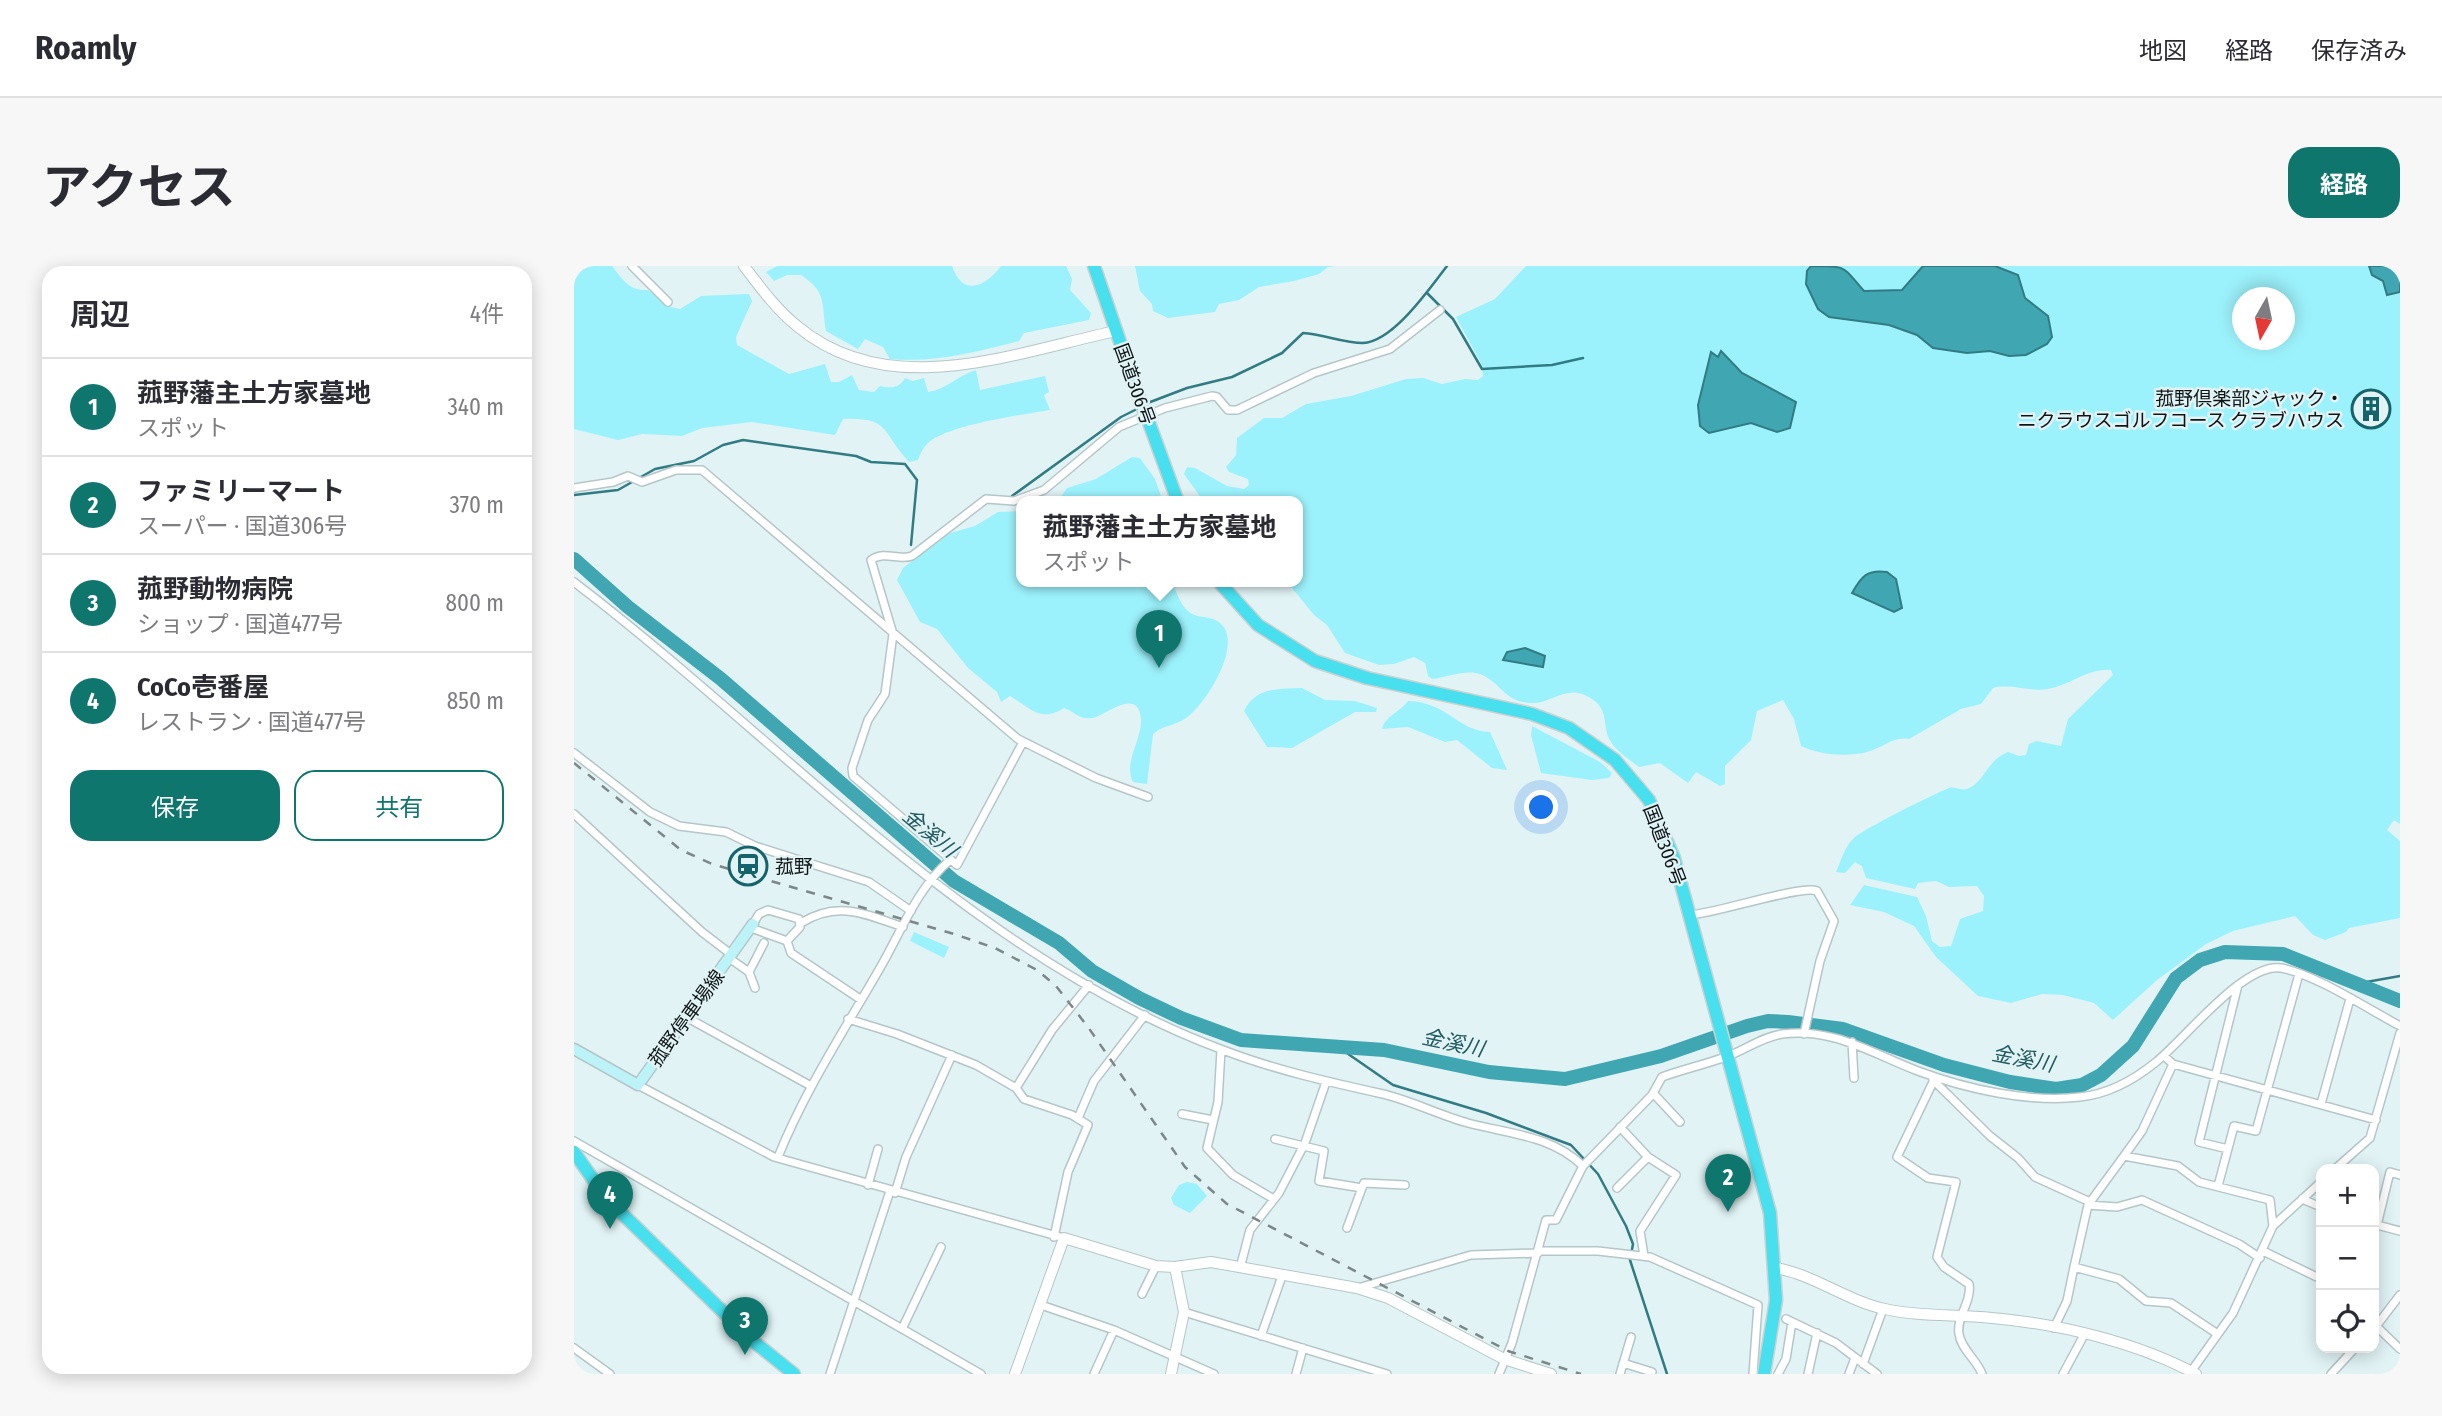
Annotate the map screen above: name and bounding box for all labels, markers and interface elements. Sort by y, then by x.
text: Roamly [35,28,136,68]
text: 地図 [2139,37,2187,65]
text: 経路 [2225,37,2273,65]
text: 保存済み [2311,37,2407,65]
button: 経路 [2288,147,2400,218]
text: アクセス [42,158,236,217]
north arrow [2232,287,2295,350]
text: 周辺 [70,297,130,333]
text: 4件 [470,300,504,328]
street label: 国道306号 [1109,340,1160,428]
text: 菰野藩主土方家墓地 [137,378,371,409]
place label: 菰野倶楽部ジャック・ ニクラウスゴルフコース クラブハウス [2017,387,2344,432]
building icon: 菰野倶楽部ジャック・ ニクラウスゴルフコース クラブハウス [2350,388,2392,430]
text: 1 [88,393,98,421]
text: 340 m [448,393,504,421]
text: スポット [137,414,229,442]
text: ファミリーマート [137,476,345,507]
text: 2 [88,491,98,519]
text: 370 m [450,491,504,519]
popup [1016,496,1303,587]
text: スーパー · 国道306号 [137,512,347,540]
text: 菰野藩主土方家墓地 [1042,512,1277,543]
text: スポット [1042,548,1134,576]
text: 菰野動物病院 [137,574,293,605]
text: 3 [88,589,98,617]
text: 800 m [445,589,504,617]
text: ショップ · 国道477号 [137,610,343,638]
pin: 1 [1136,610,1182,668]
text: CoCo壱番屋 [137,672,269,703]
text: 4 [87,687,99,715]
text: 850 m [447,687,504,715]
text: レストラン · 国道477号 [137,708,366,736]
button: 保存 [70,770,280,841]
button: 共有 [294,770,504,841]
your location [1524,790,1558,824]
street label: 国道306号 [1639,801,1690,889]
water label: 金溪川 [898,803,964,864]
station icon: 菰野 [727,845,769,887]
place label: 菰野 [775,855,813,878]
street label: 菰野停車場線 [644,965,729,1071]
water label: 金溪川 [1419,1024,1488,1063]
water label: 金溪川 [1990,1040,2058,1078]
pin: 2 [1705,1154,1751,1212]
map controls [2316,1164,2379,1353]
button: + [2316,1164,2379,1227]
pin: 4 [587,1171,633,1229]
button: − [2316,1227,2379,1290]
button: locate [2316,1290,2379,1353]
pin: 3 [722,1297,768,1355]

